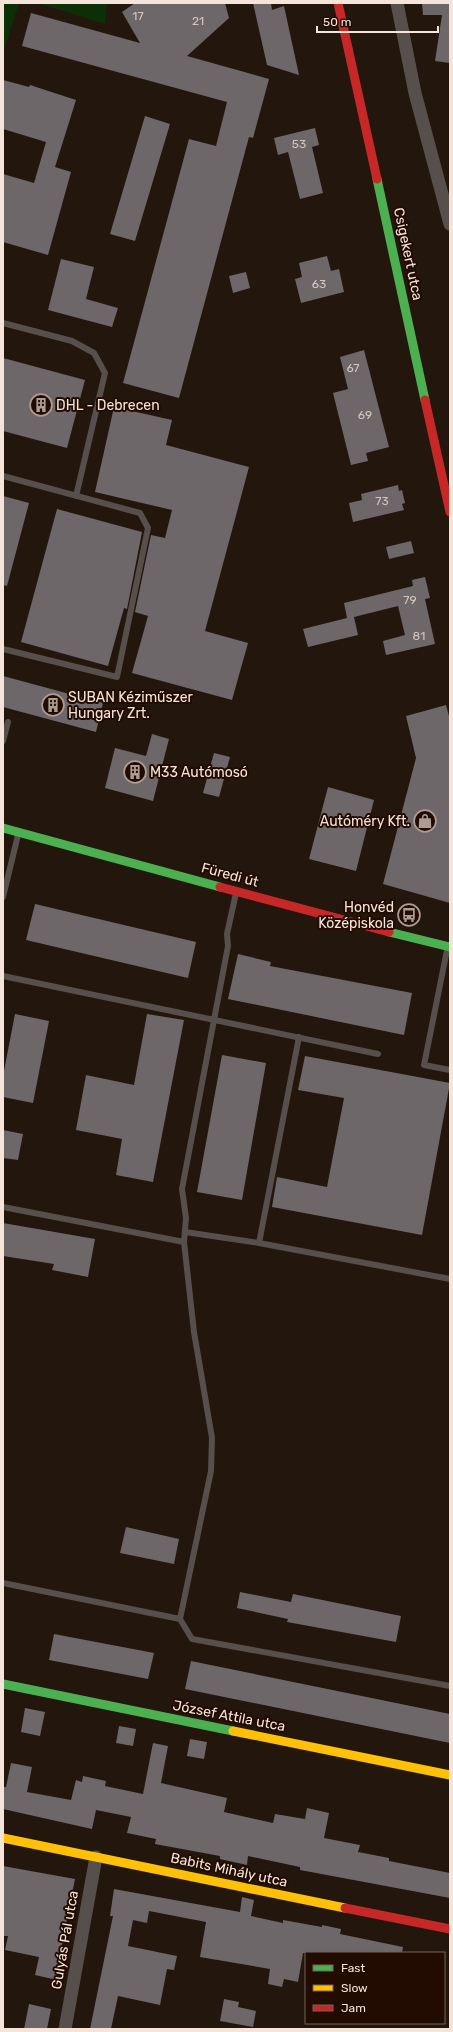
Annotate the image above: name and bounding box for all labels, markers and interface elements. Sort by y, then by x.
scale bar [317,8,438,34]
house number: 17 [132,9,144,23]
house number: 21 [192,14,204,28]
text: 50 m [323,15,351,29]
house number: 53 [292,137,306,151]
street label: Csigekert utca [390,206,426,302]
house number: 63 [312,277,326,291]
house number: 67 [346,361,360,375]
building icon: DHL - Debrecen [28,392,54,418]
place label: DHL - Debrecen [56,397,160,414]
house number: 69 [358,408,372,422]
house number: 73 [375,494,389,508]
house number: 79 [403,593,417,607]
house number: 81 [413,629,425,643]
place label: SUBAN Kéziműszer Hungary Zrt. [68,689,194,722]
building icon: SUBAN Kéziműszer Hungary Zrt. [40,692,66,718]
building icon: M33 Autómosó [122,759,148,785]
place label: M33 Autómosó [150,764,248,781]
shop icon: Autóméry Kft. [412,808,438,834]
place label: Autóméry Kft. [320,813,410,830]
street label: Füredi út [200,859,261,891]
place label: Honvéd Középiskola [318,899,394,932]
bus stop icon: Honvéd Középiskola [396,902,422,928]
street label: József Attila utca [171,1697,287,1735]
street label: Babits Mihály utca [169,1849,289,1891]
street label: Gulyás Pál utca [48,1889,82,1991]
legend [305,1952,445,2024]
text: Fast [341,1961,365,1975]
text: Slow [341,1981,368,1995]
text: Jam [341,2001,366,2015]

